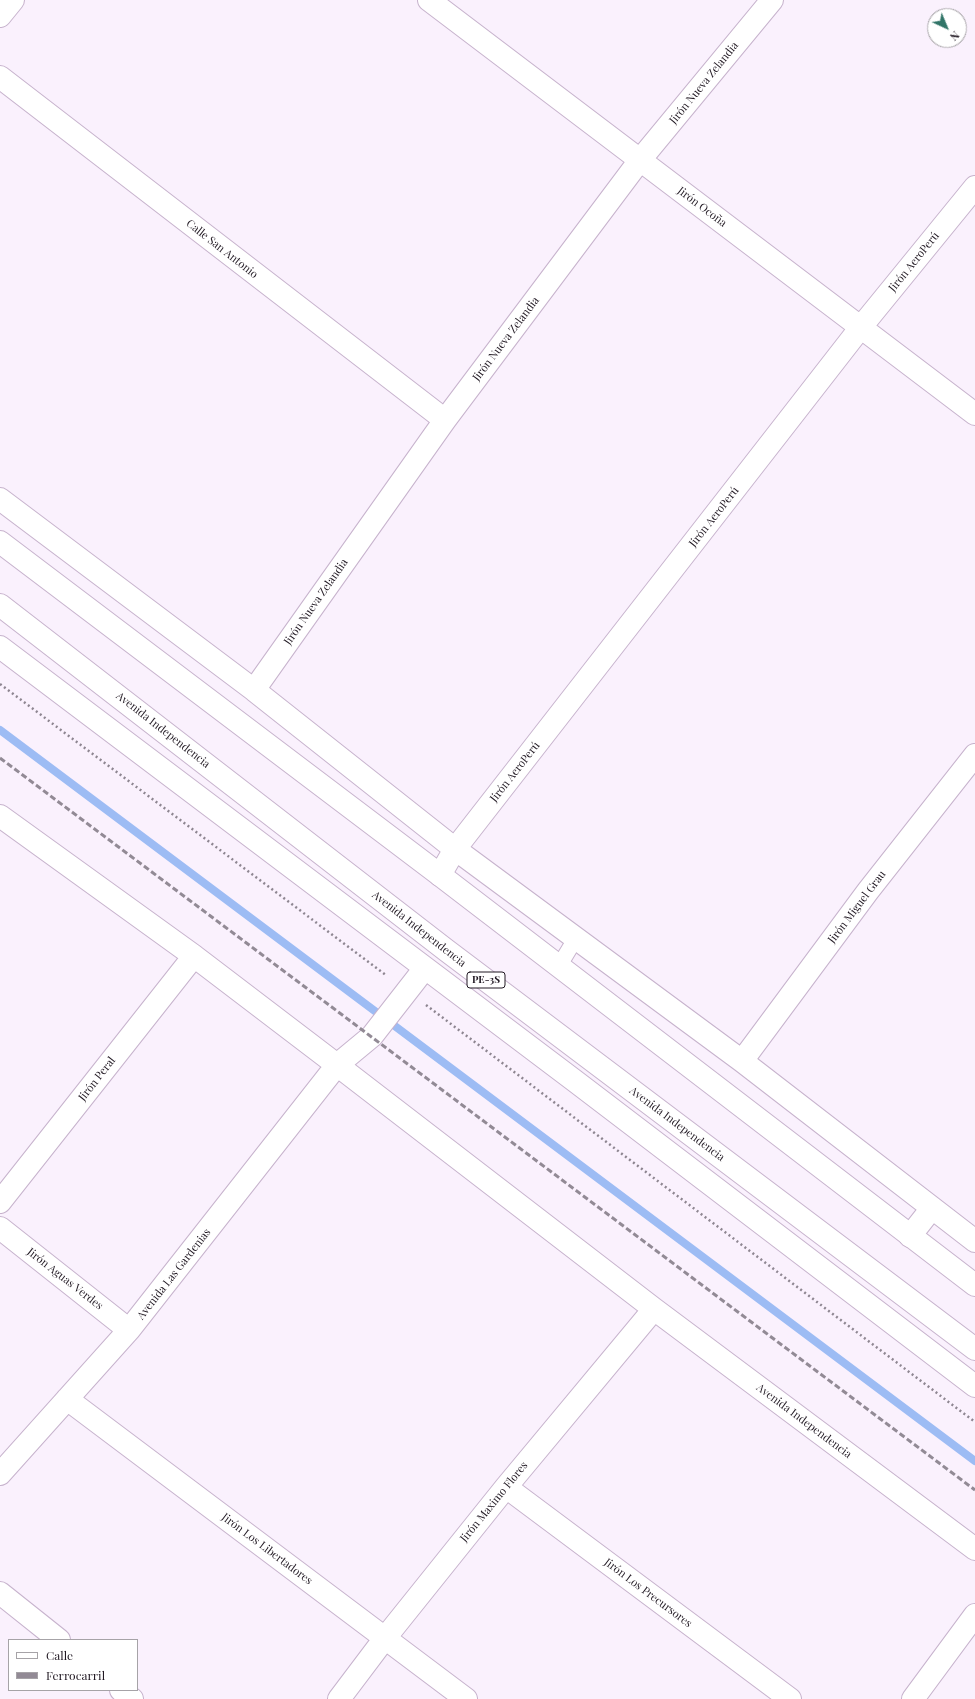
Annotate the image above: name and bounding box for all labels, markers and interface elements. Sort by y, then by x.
north arrow [927,8,967,48]
text: N [947,28,963,44]
street label: Jirón Nueva Zelandia [667,39,741,127]
street label: Jirón Ocoña [675,184,729,230]
street label: Calle San Antonio [183,217,261,281]
street label: Jirón AeroPerú [886,230,942,294]
street label: Jirón Nueva Zelandia [470,294,542,384]
street label: Jirón AeroPerú [686,484,742,550]
street label: Jirón Nueva Zelandia [281,556,351,648]
street label: Avenida Independencia [113,689,213,771]
street label: Jirón AeroPerú [487,739,543,805]
street label: Jirón Miguel Grau [825,868,889,946]
street label: Avenida Independencia [369,888,469,970]
road number: PE-3S [467,972,505,988]
street label: Jirón Peral [76,1054,118,1104]
street label: Avenida Independencia [627,1084,727,1164]
street label: Avenida Las Gardenias [134,1226,214,1322]
street label: Jirón Aguas Verdes [25,1245,105,1313]
street label: Avenida Independencia [754,1381,854,1461]
street label: Jirón Maximo Flores [458,1459,530,1545]
street label: Jirón Los Libertadores [219,1511,315,1587]
street label: Jirón Los Precursores [602,1556,694,1630]
legend [8,1639,138,1691]
text: Calle [46,1647,73,1663]
text: Ferrocarril [46,1667,105,1683]

